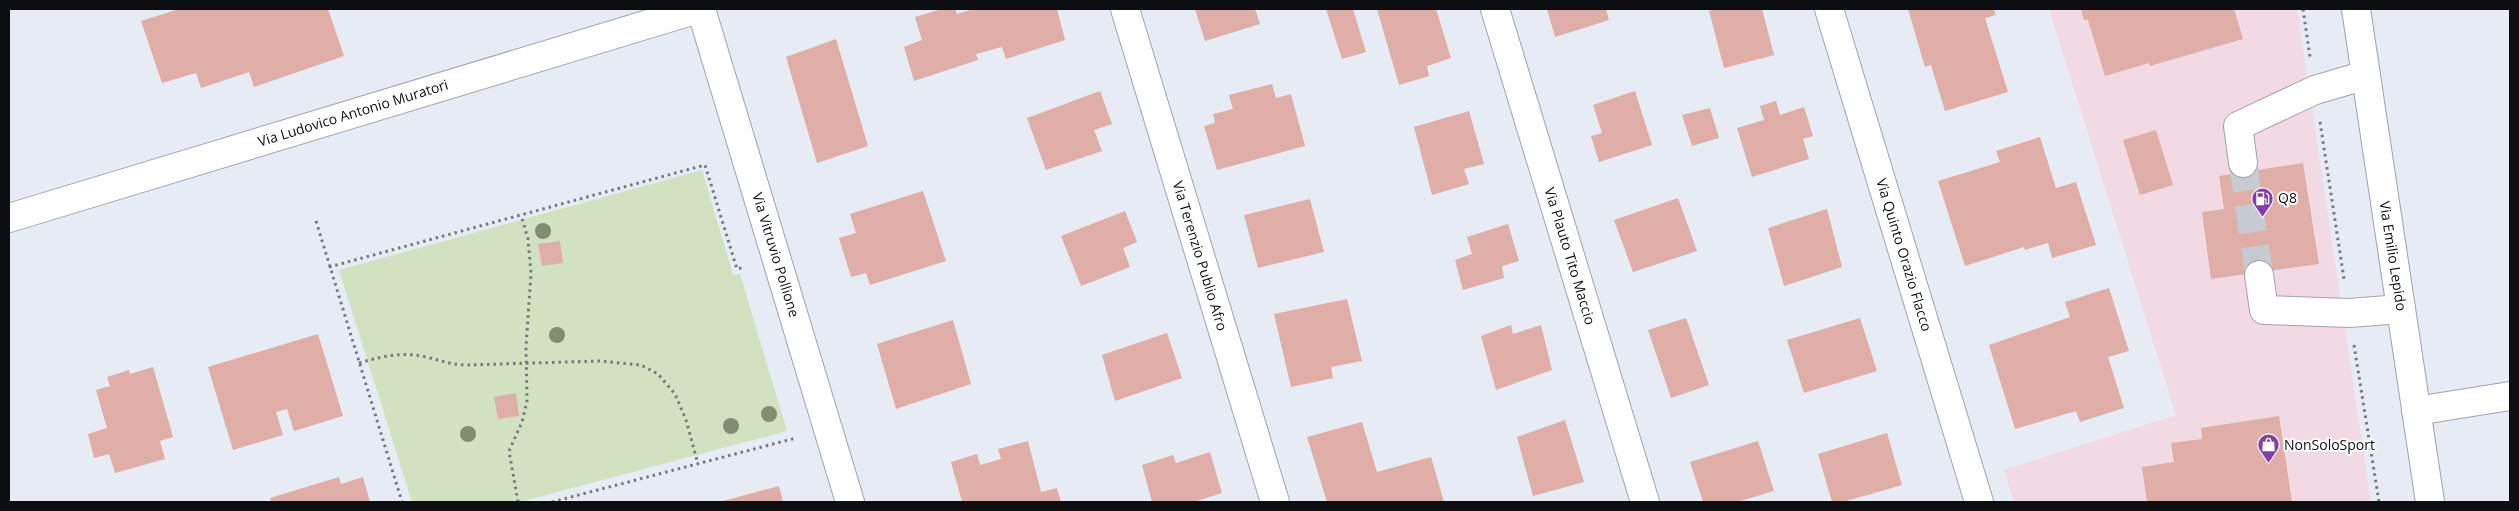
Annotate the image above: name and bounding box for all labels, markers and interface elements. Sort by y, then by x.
street label: Via Ludovico Antonio Muratori [255,75,450,151]
street label: Via Quinto Orazio Flacco [1872,176,1937,334]
street label: Via Terenzio Publio Afro [1169,179,1232,333]
street label: Via Plauto Tito Maccio [1541,185,1600,327]
fuel station icon: Q8 [2250,186,2274,217]
place label: Q8 [2278,188,2297,207]
street label: Via Vitruvio Pollione [748,190,805,320]
street label: Via Emilio Lepido [2375,200,2412,312]
shop icon: NonSoloSport [2256,433,2280,464]
place label: NonSoloSport [2284,435,2375,454]

